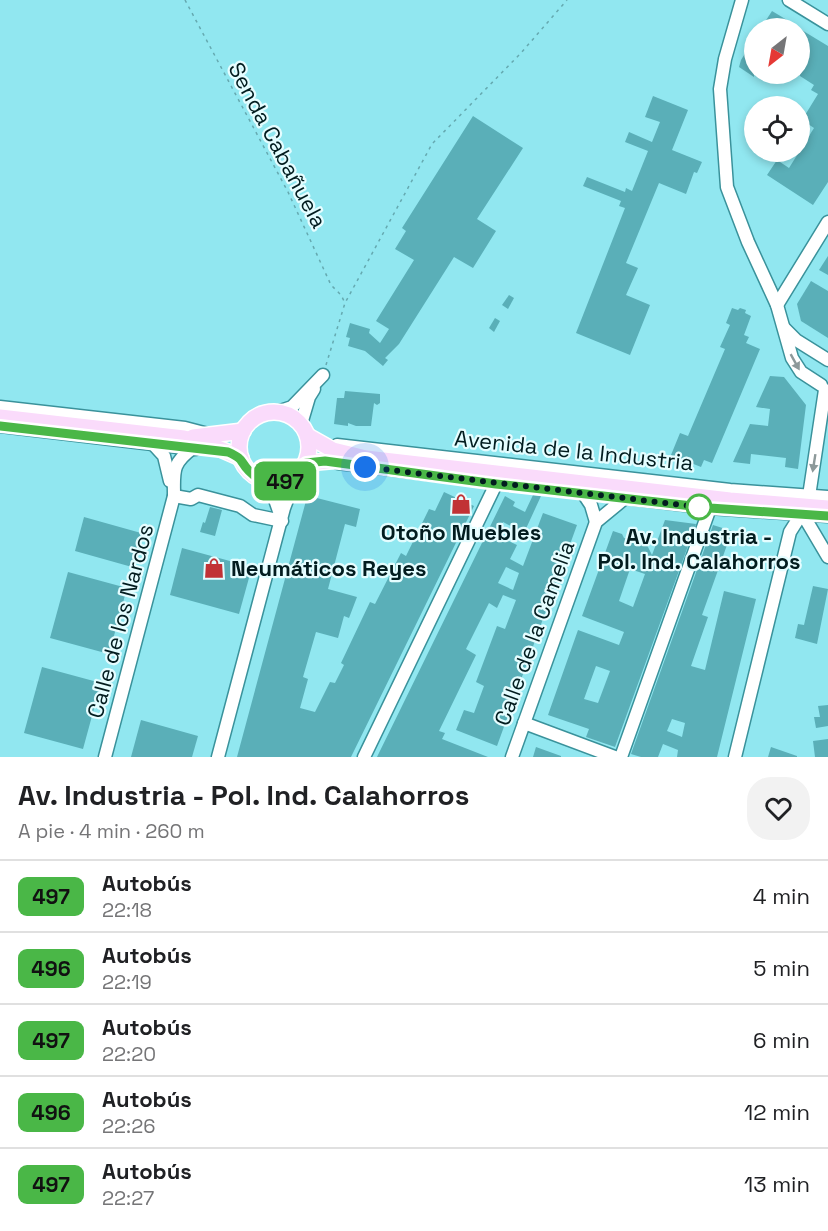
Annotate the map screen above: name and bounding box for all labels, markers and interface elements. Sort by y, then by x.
north arrow [744,18,810,84]
map controls [744,18,810,162]
street label: Senda Cabañuela [222,57,334,233]
button: locate [744,96,810,162]
one-way arrow [790,354,800,371]
street label: Avenida de la Industria [453,424,695,477]
your location [350,452,380,482]
one-way arrow [809,454,818,473]
line badge: 497 [250,462,320,500]
text: 497 [266,468,304,495]
shop icon: Otoño Muebles [449,492,473,516]
marker: Av. Industria - Pol. Ind. Calahorros [686,494,712,520]
place label: Otoño Muebles [381,518,541,546]
street label: Calle de los Nardos [81,521,159,721]
place label: Av. Industria - Pol. Ind. Calahorros [597,522,801,575]
street label: Calle de la Camelia [488,536,581,729]
place label: Neumáticos Reyes [231,554,426,582]
shop icon: Neumáticos Reyes [202,556,226,580]
text: Av. Industria - Pol. Ind. Calahorros [18,777,469,813]
button: heart [747,777,810,840]
text: A pie · 4 min · 260 m [18,818,205,844]
text: Autobús [102,869,192,897]
text: 4 min [753,882,810,910]
text: 497 [32,883,70,910]
text: 22:18 [102,897,152,923]
text: Autobús [102,941,192,969]
text: 5 min [753,954,810,982]
text: 496 [31,955,71,982]
text: 22:19 [102,969,152,995]
text: Autobús [102,1013,192,1041]
text: 6 min [753,1026,810,1054]
text: 497 [32,1027,70,1054]
text: 22:20 [102,1041,156,1067]
text: Autobús [102,1085,192,1113]
text: 12 min [744,1098,810,1126]
text: 496 [31,1099,71,1126]
text: 22:26 [102,1113,155,1139]
text: Autobús [102,1157,192,1185]
text: 13 min [744,1170,810,1198]
text: 497 [32,1171,70,1198]
text: 22:27 [102,1185,154,1211]

